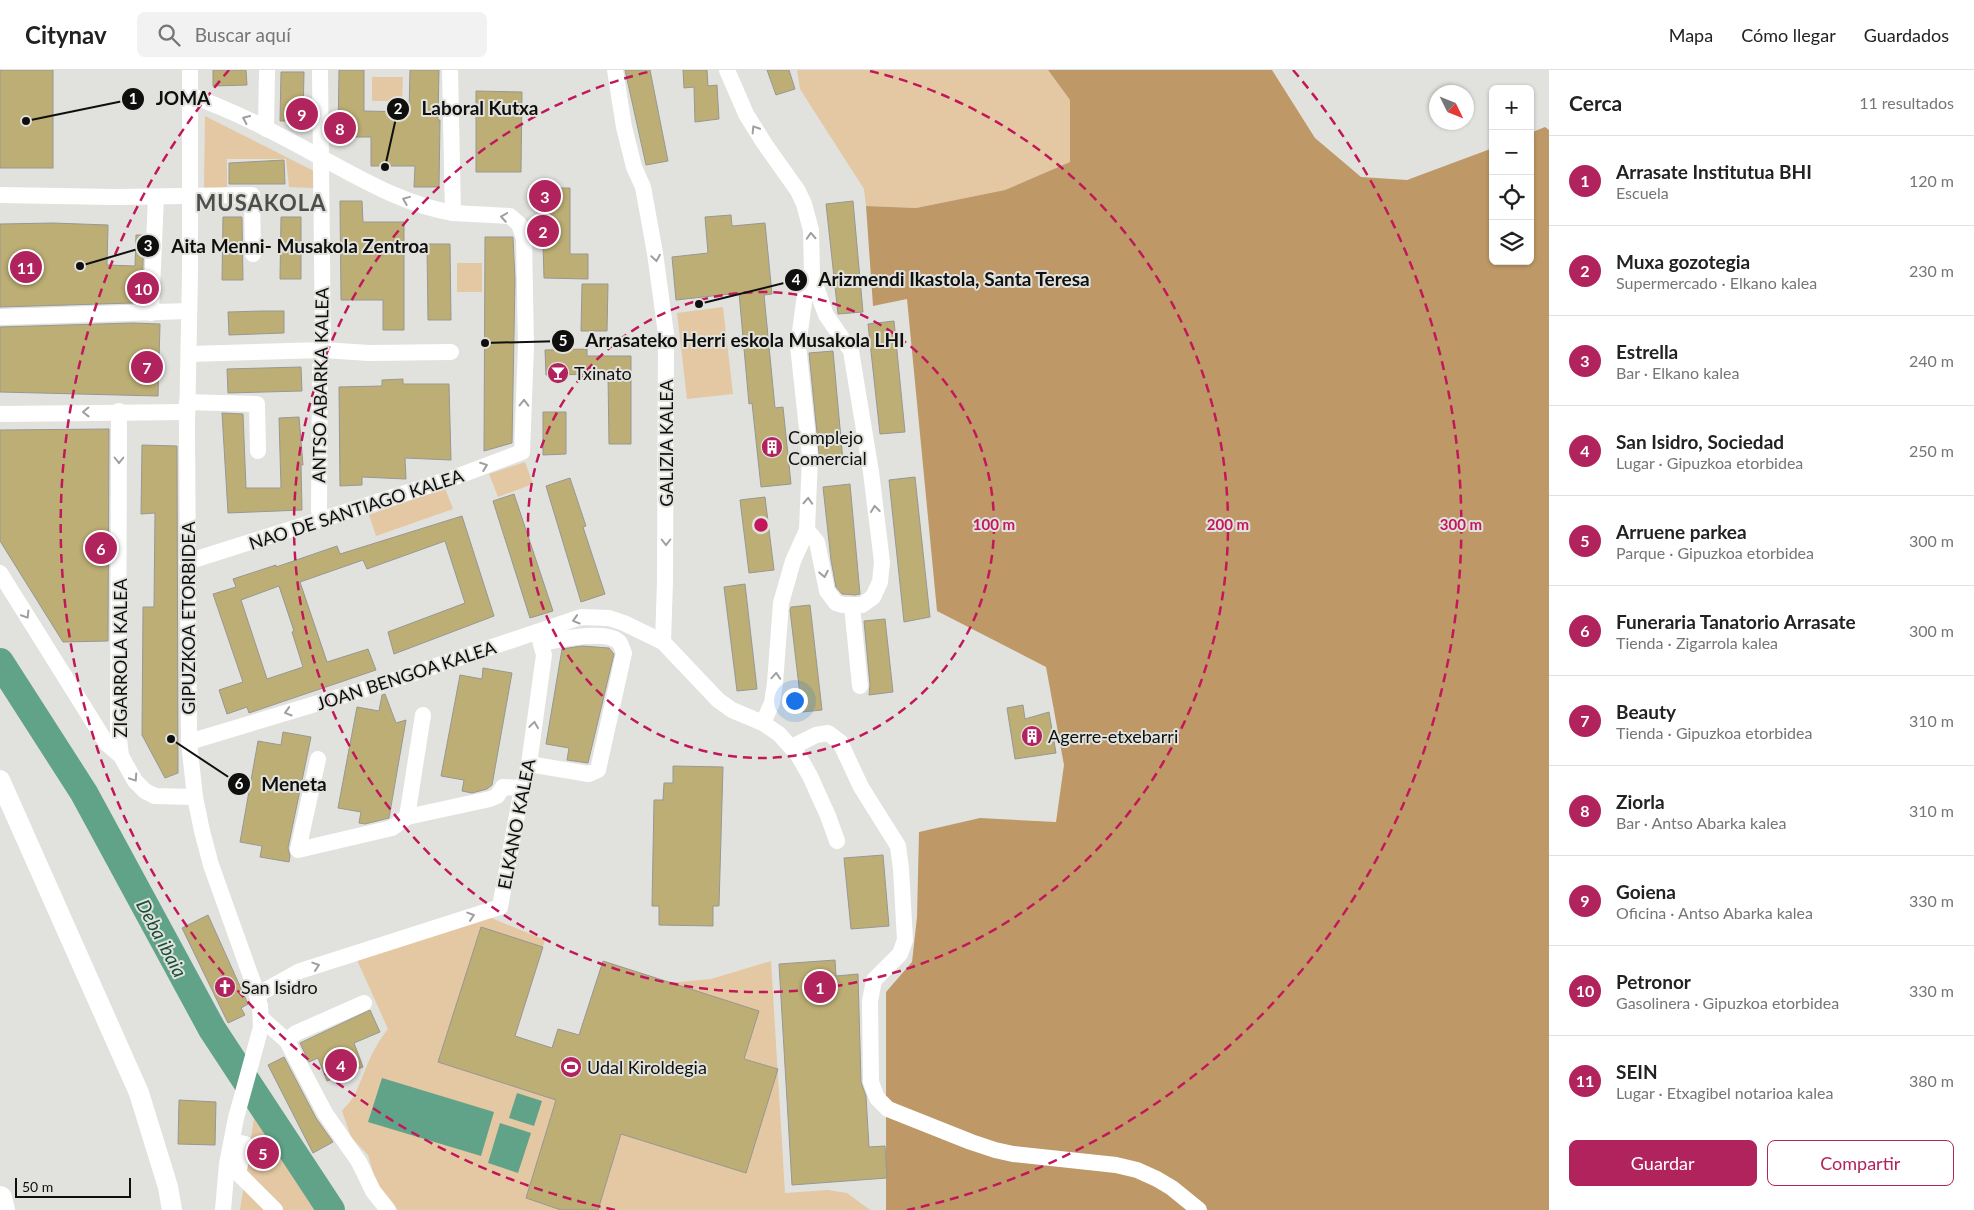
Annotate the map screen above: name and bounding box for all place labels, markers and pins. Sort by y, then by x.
callout: JOMA [120,82,220,116]
callout: Laboral Kutxa [386,92,548,126]
pin: 9 [286,95,318,133]
pin: 8 [324,109,356,147]
pin: 3 [529,177,561,215]
pin: 2 [527,212,559,250]
callout: Aita Menni- Musakola Zentroa [136,229,438,263]
pin: 11 [10,248,42,286]
callout: Arizmendi Ikastola, Santa Teresa [783,263,1100,297]
pin: 10 [127,269,159,307]
callout: Arrasateko Herri eskola Musakola LHI [550,324,915,358]
pin: 7 [131,348,163,386]
bar icon: Txinato [546,361,570,385]
place label: Txinato [574,362,632,384]
place label: Complejo Comercial [788,426,867,469]
building icon: Complejo Comercial [760,435,784,459]
centre of rings [752,516,770,534]
pin: 6 [85,529,117,567]
building icon: Agerre-etxebarri [1020,724,1044,748]
place label: Agerre-etxebarri [1048,725,1178,747]
callout: Meneta [226,767,337,801]
pin: 1 [804,968,836,1006]
church icon: San Isidro [213,975,237,999]
place label: San Isidro [241,976,318,998]
pin: 4 [325,1046,357,1084]
sports icon: Udal Kiroldegia [559,1055,583,1079]
place label: Udal Kiroldegia [587,1056,707,1078]
pin: 5 [247,1134,279,1172]

